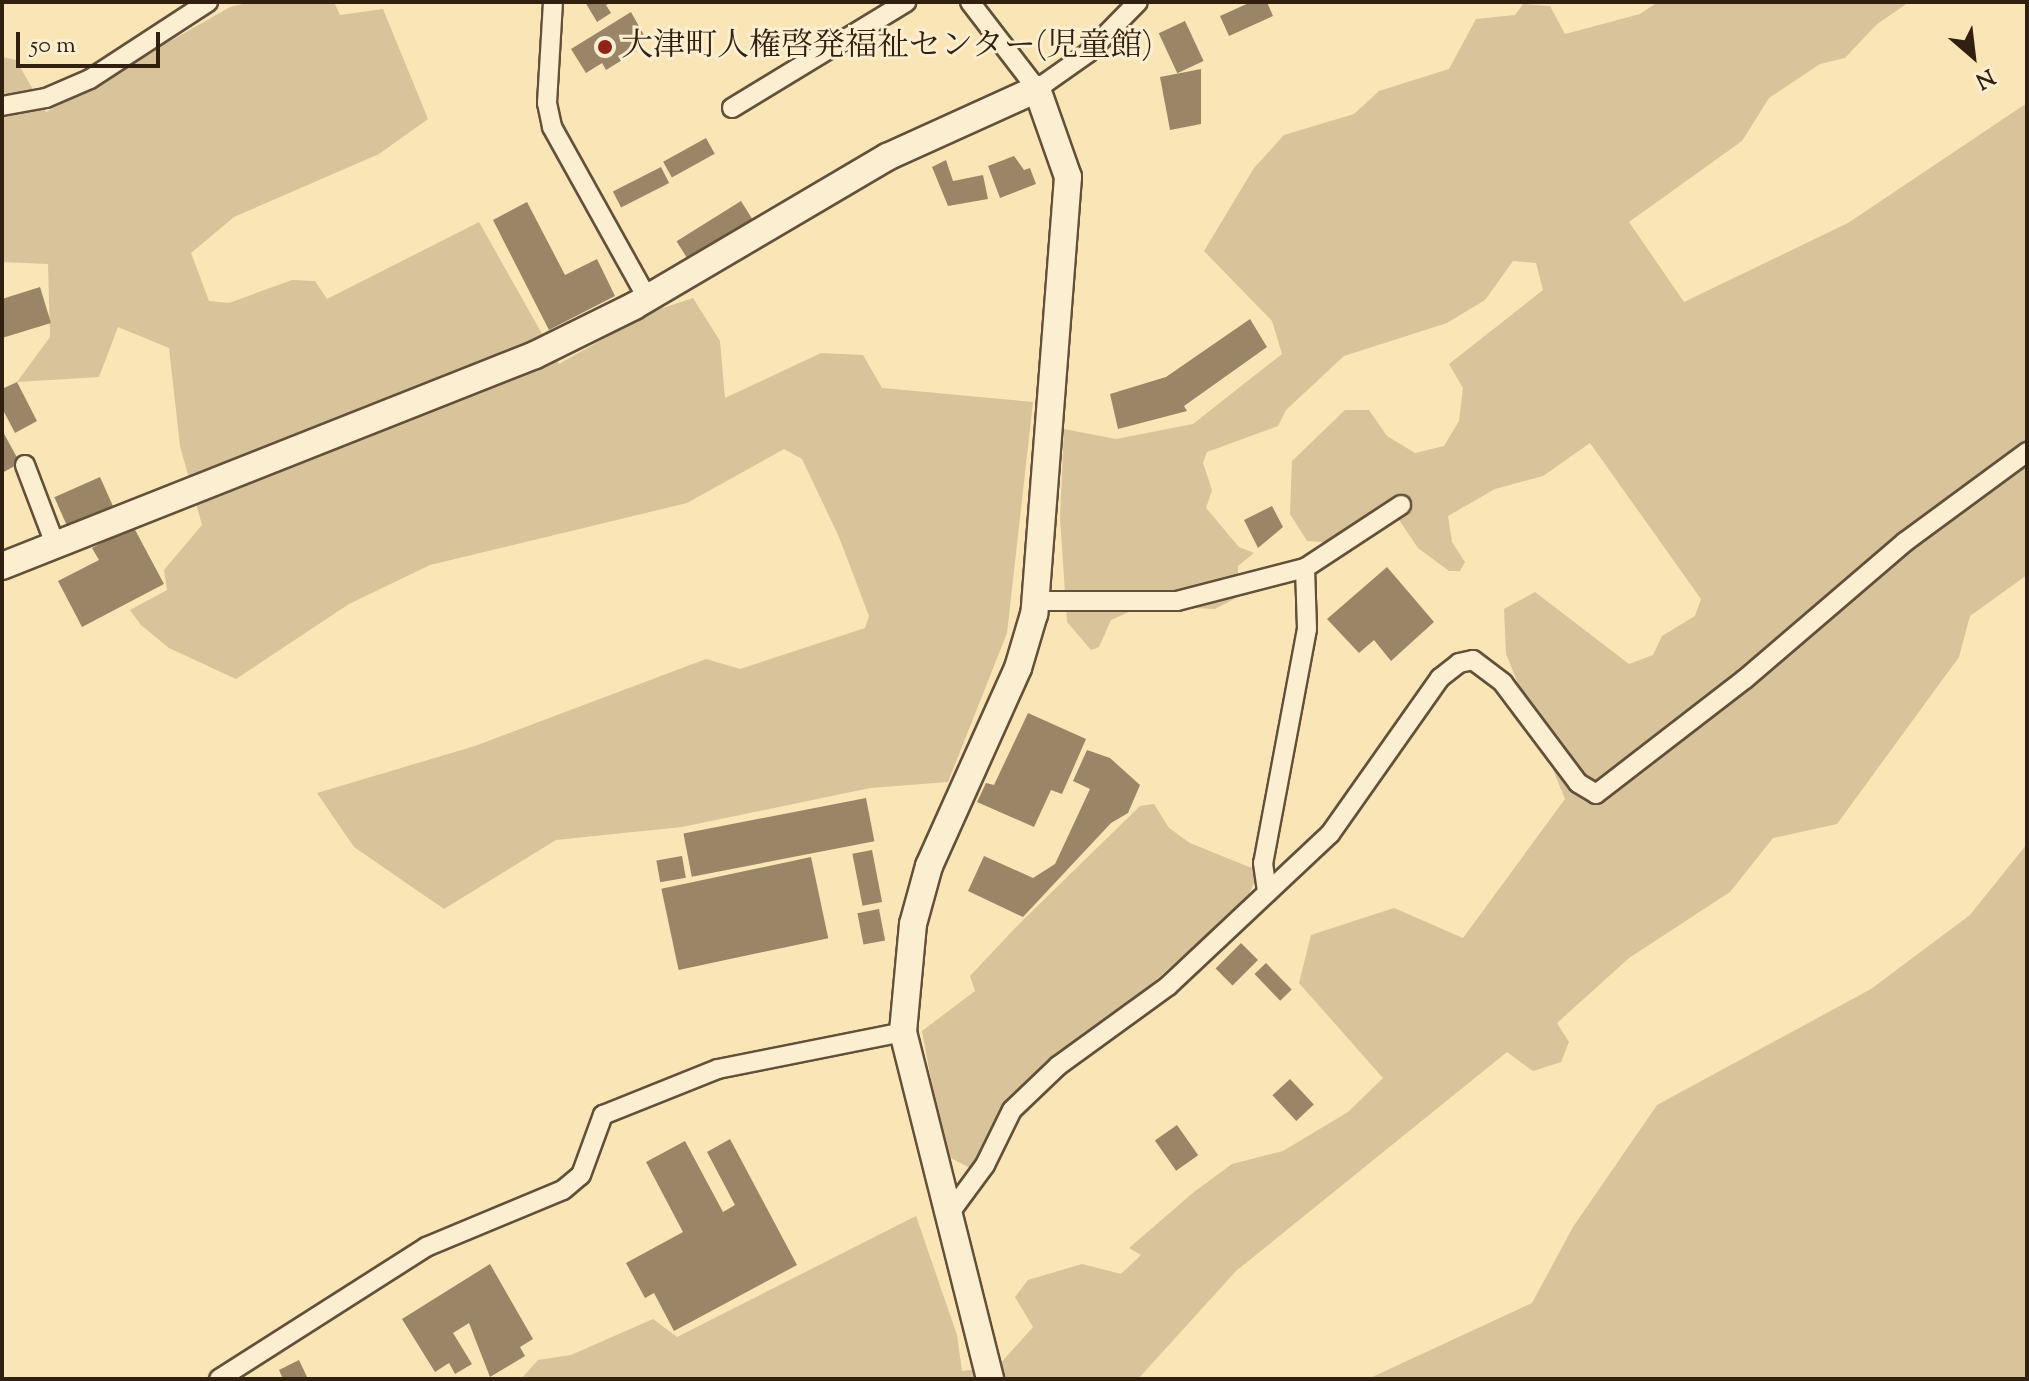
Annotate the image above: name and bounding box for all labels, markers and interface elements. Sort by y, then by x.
scale bar [20,16,164,66]
north arrow [1933,16,2013,96]
place label: 大津町人権啓発福祉センター(児童館) [621,28,1154,66]
text: 50 m [30,29,76,63]
marker: 大津町人権啓発福祉センター(児童館) [596,38,614,56]
text: N [1969,59,2000,95]

